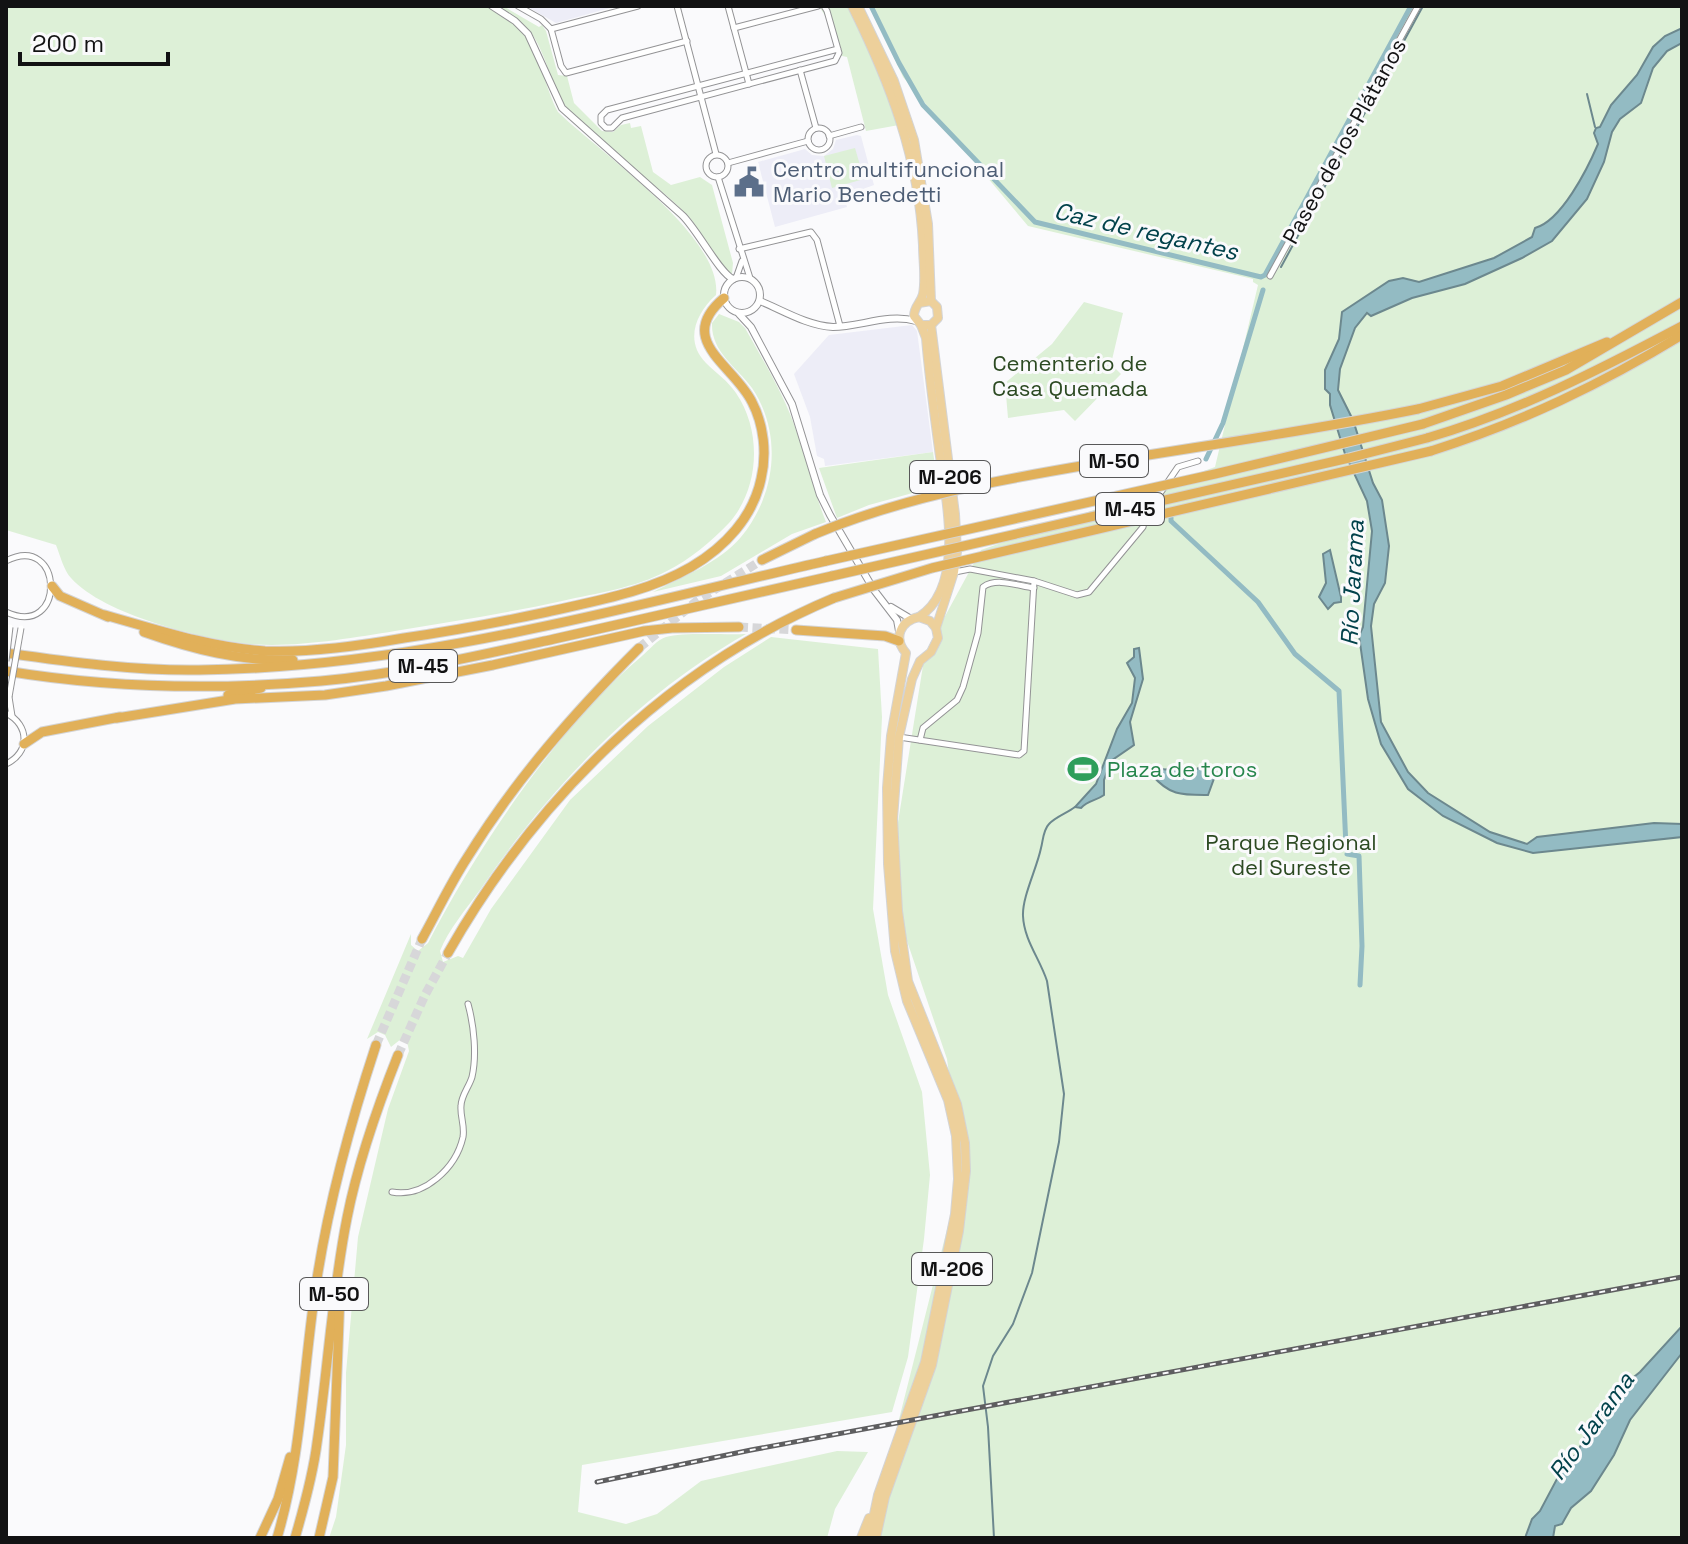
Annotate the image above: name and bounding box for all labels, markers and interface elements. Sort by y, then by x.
scale bar [20,16,168,66]
text: 200 m [32,28,104,59]
street label: Paseo de los Plátanos [1276,33,1412,249]
place label: Centro multifuncional Mario Benedetti [773,155,1004,208]
public building icon: Centro multifuncional Mario Benedetti [732,165,766,199]
water label: Caz de regantes [1051,195,1242,268]
park label: Cementerio de Casa Quemada [992,349,1148,402]
road number: M-50 [1080,445,1148,477]
road number: M-206 [910,461,990,493]
road number: M-45 [1096,493,1164,525]
water label: Río Jarama [1333,519,1371,647]
road number: M-45 [389,650,457,682]
sports icon: Plaza de toros [1066,752,1100,786]
place label: Plaza de toros [1107,755,1257,783]
park label: Parque Regional del Sureste [1205,828,1377,881]
road number: M-206 [912,1253,992,1285]
road number: M-50 [300,1278,368,1310]
water label: Río Jarama [1541,1366,1641,1486]

